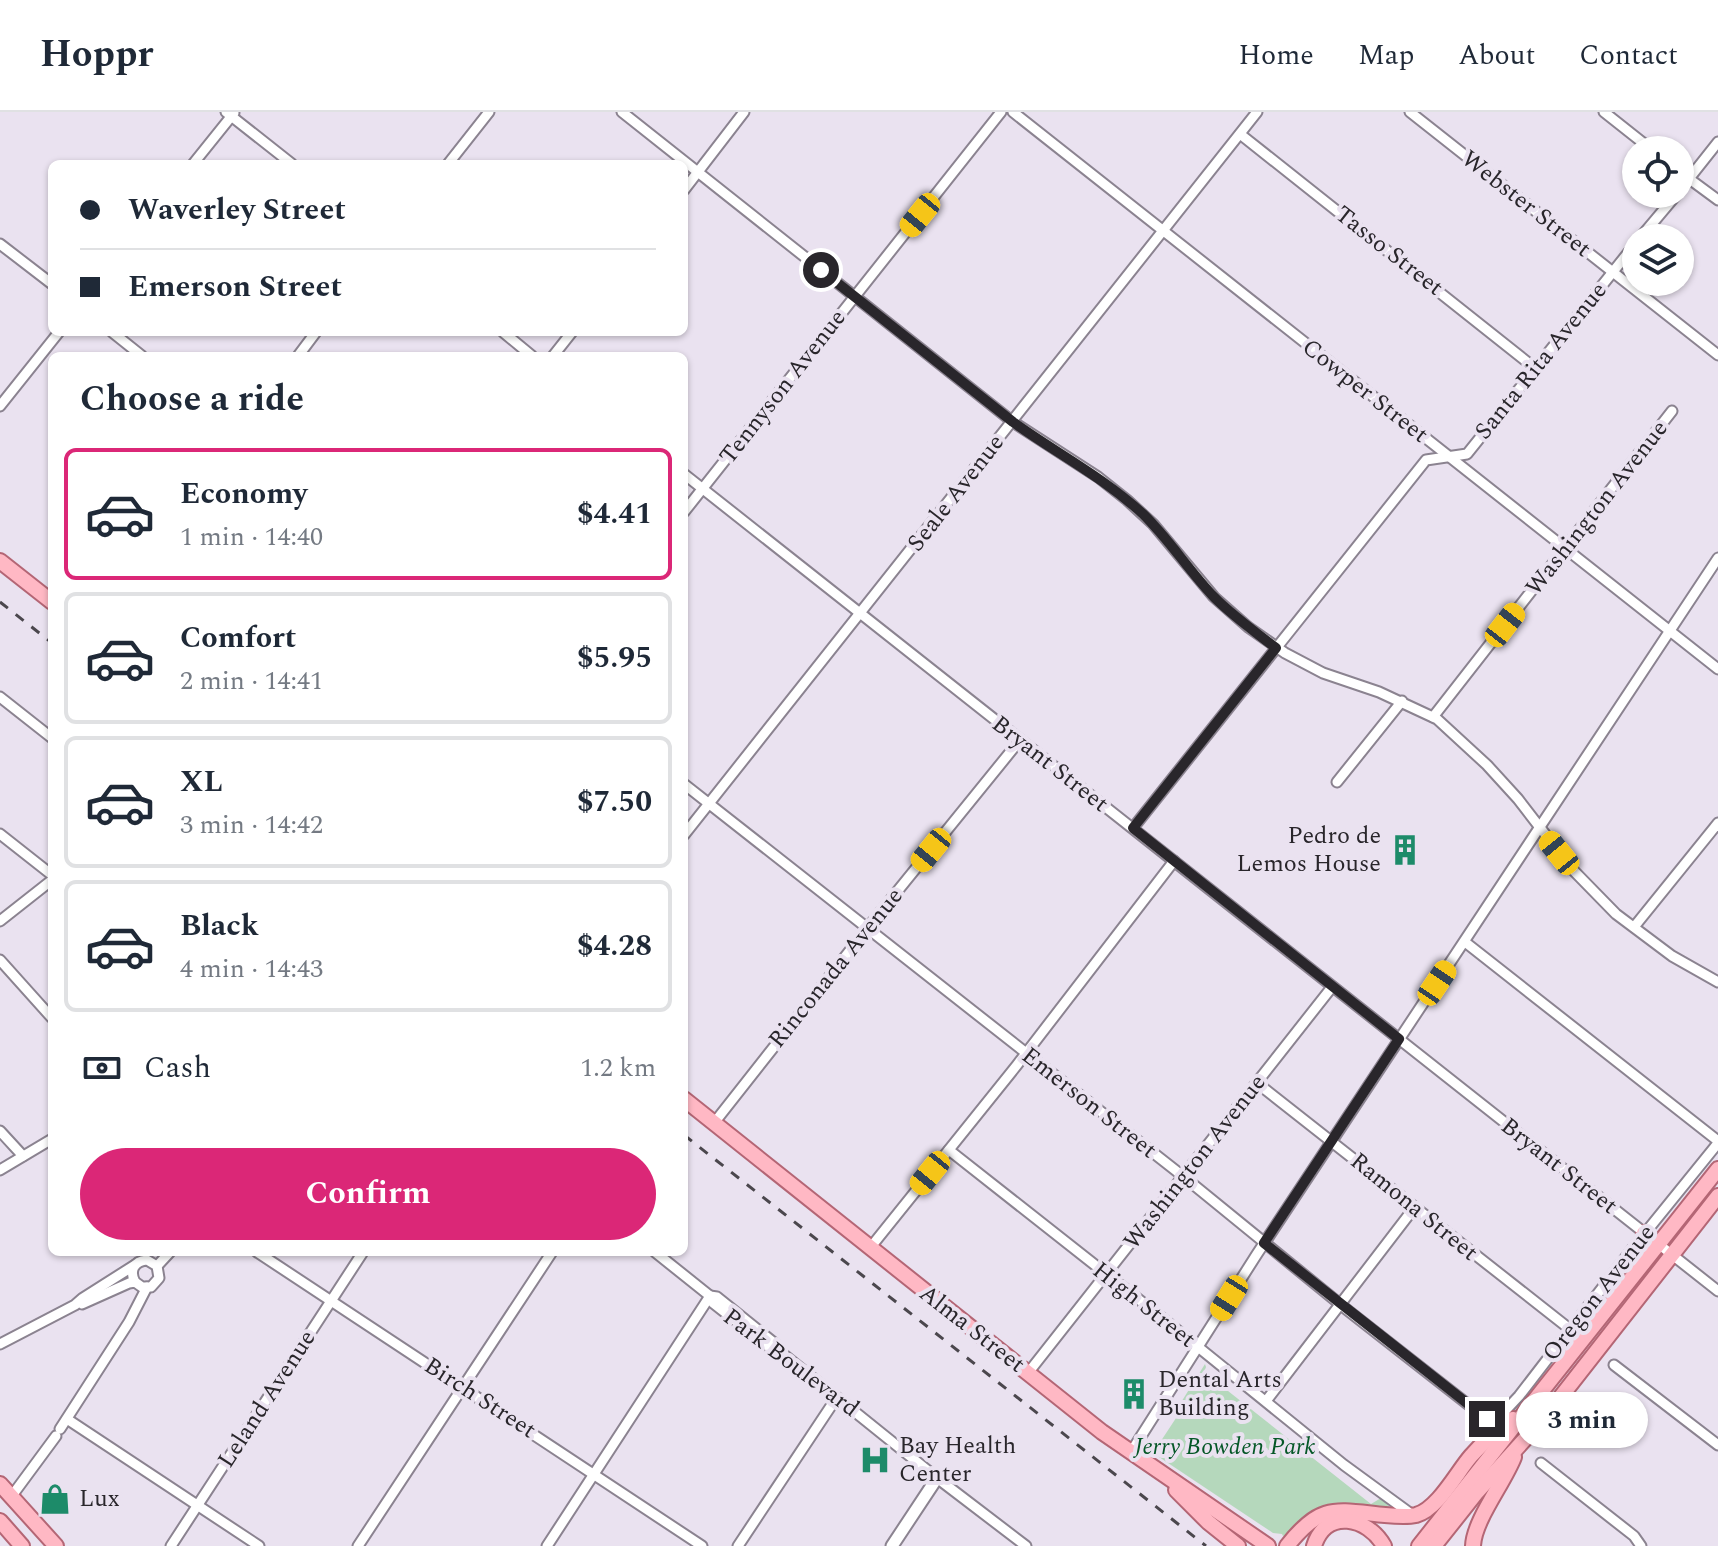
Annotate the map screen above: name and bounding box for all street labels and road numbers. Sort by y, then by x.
street label: Webster Street [1453,142,1599,266]
street label: Tasso Street [1327,197,1451,305]
street label: Santa Rita Avenue [1466,274,1616,448]
street label: Tennyson Avenue [711,302,855,472]
street label: Cowper Street [1294,330,1436,452]
street label: Washington Avenue [1517,413,1677,603]
street label: Seale Avenue [899,427,1013,559]
street label: Bryant Street [984,707,1116,821]
street label: Rinconada Avenue [760,880,912,1056]
street label: Emerson Street [1013,1038,1165,1168]
street label: Washington Avenue [1115,1067,1275,1257]
street label: Bryant Street [1493,1109,1625,1223]
street label: Ramona Street [1342,1144,1486,1270]
street label: Oregon Avenue [1534,1217,1664,1369]
street label: High Street [1085,1253,1203,1357]
street label: Alma Street [911,1276,1033,1382]
street label: Park Boulevard [715,1300,867,1426]
street label: Leland Avenue [209,1323,325,1475]
street label: Birch Street [417,1348,543,1448]

